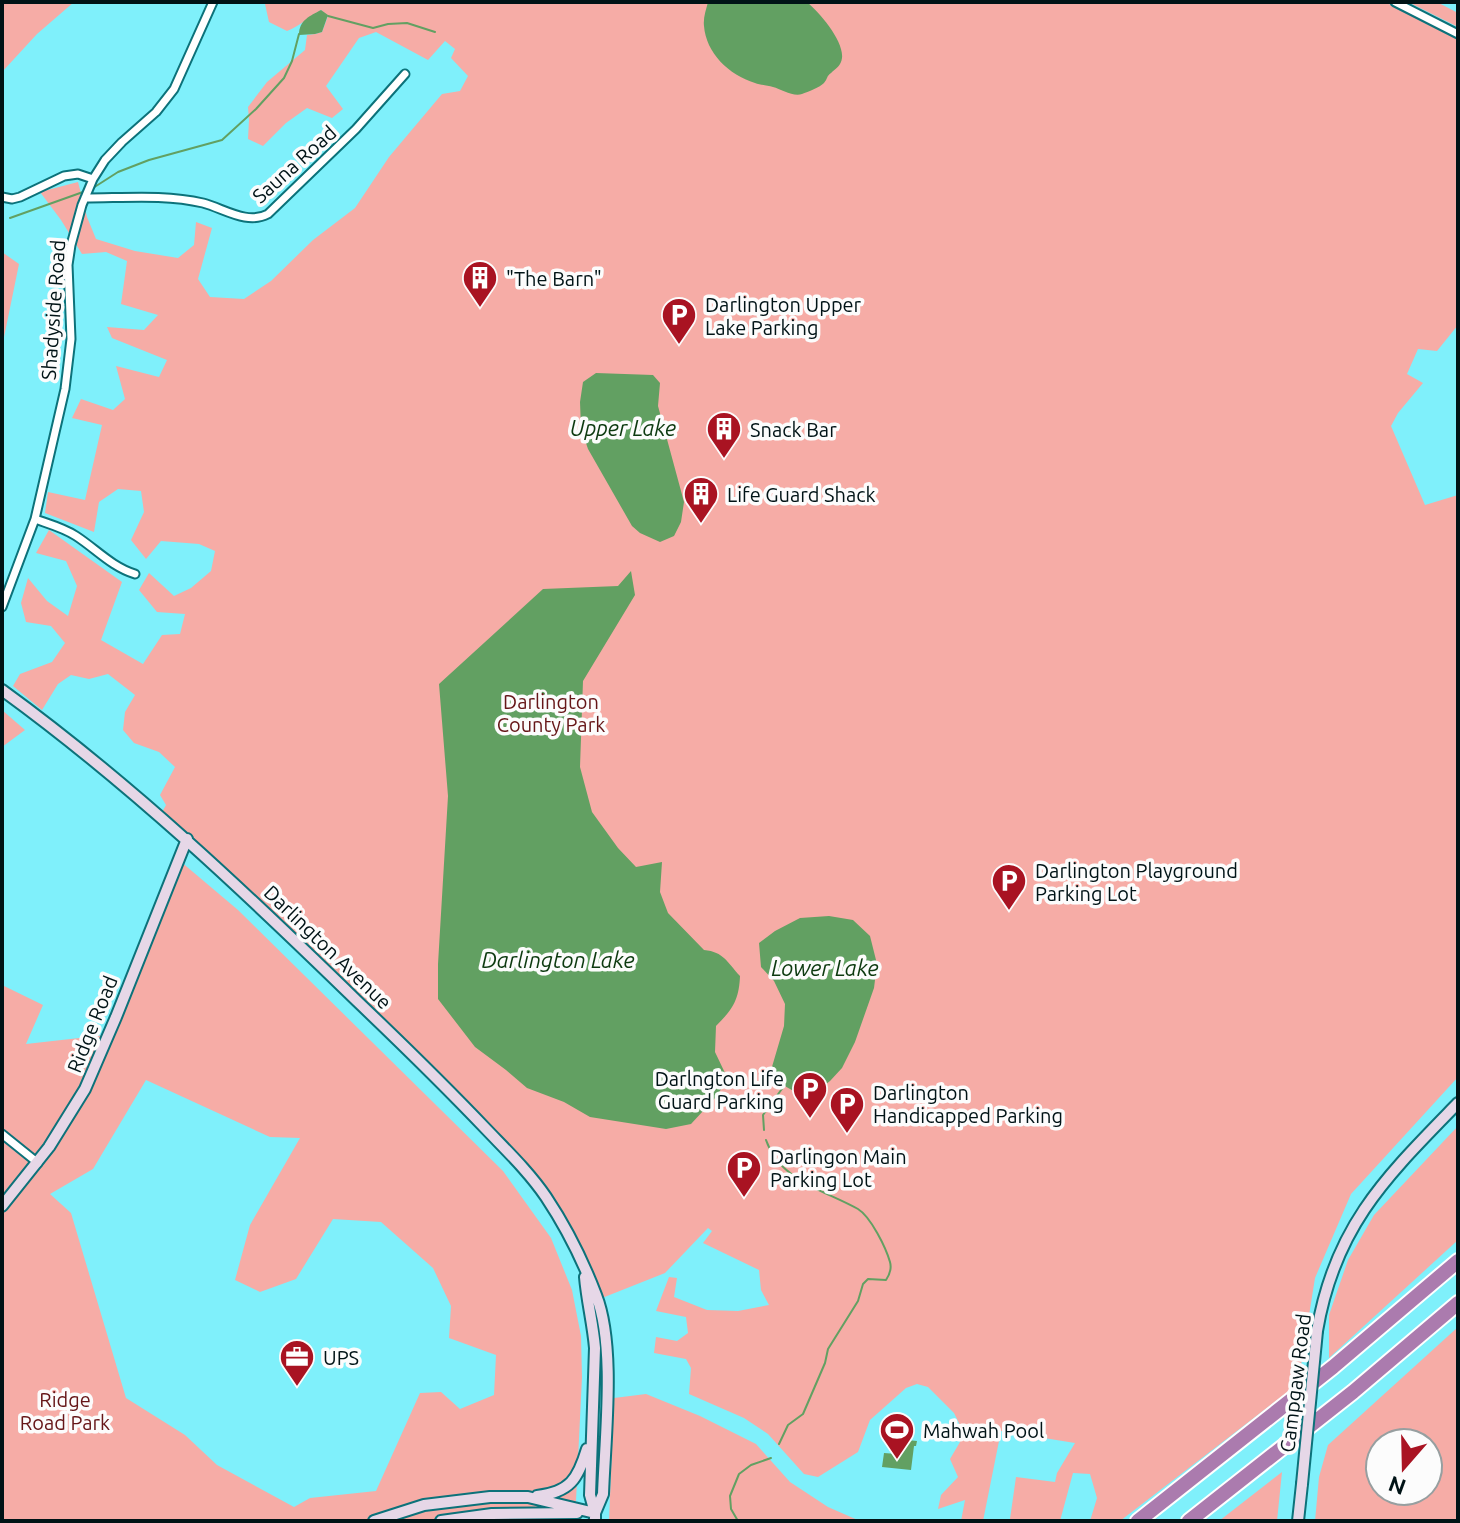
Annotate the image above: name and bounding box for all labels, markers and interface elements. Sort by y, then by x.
street label: Sauna Road [247,120,341,208]
street label: Shadyside Road [37,239,69,381]
building icon: "The Barn" [461,259,499,309]
place label: "The Barn" [506,267,602,290]
place label: Darlington Upper Lake Parking [705,293,862,339]
parking icon: Darlington Upper Lake Parking [660,296,698,346]
building icon: Snack Bar [705,410,743,460]
water label: Upper Lake [570,415,676,440]
place label: Snack Bar [750,418,837,441]
building icon: Life Guard Shack [682,475,720,525]
place label: Life Guard Shack [727,483,876,506]
park label: Darlington County Park [497,690,605,736]
place label: Darlington Playground Parking Lot [1035,859,1238,905]
parking icon: Darlington Playground Parking Lot [990,862,1028,912]
street label: Darlington Avenue [260,880,396,1014]
water label: Darlington Lake [481,947,635,972]
water label: Lower Lake [771,955,879,980]
street label: Ridge Road [62,972,122,1076]
place label: Darlngton Life Guard Parking [655,1067,784,1113]
parking icon: Darlngton Life Guard Parking [791,1070,829,1120]
place label: Darlington Handicapped Parking [873,1081,1063,1127]
parking icon: Darlington Handicapped Parking [828,1085,866,1135]
place label: Darlingon Main Parking Lot [770,1145,907,1191]
parking icon: Darlingon Main Parking Lot [725,1149,763,1199]
street label: Campgaw Road [1275,1312,1315,1454]
office icon: UPS [278,1338,316,1388]
place label: UPS [323,1346,359,1369]
park label: Ridge Road Park [20,1388,110,1434]
sports icon: Mahwah Pool [878,1411,916,1461]
place label: Mahwah Pool [923,1419,1044,1442]
north arrow [1364,1427,1444,1507]
text: N [1385,1472,1409,1501]

